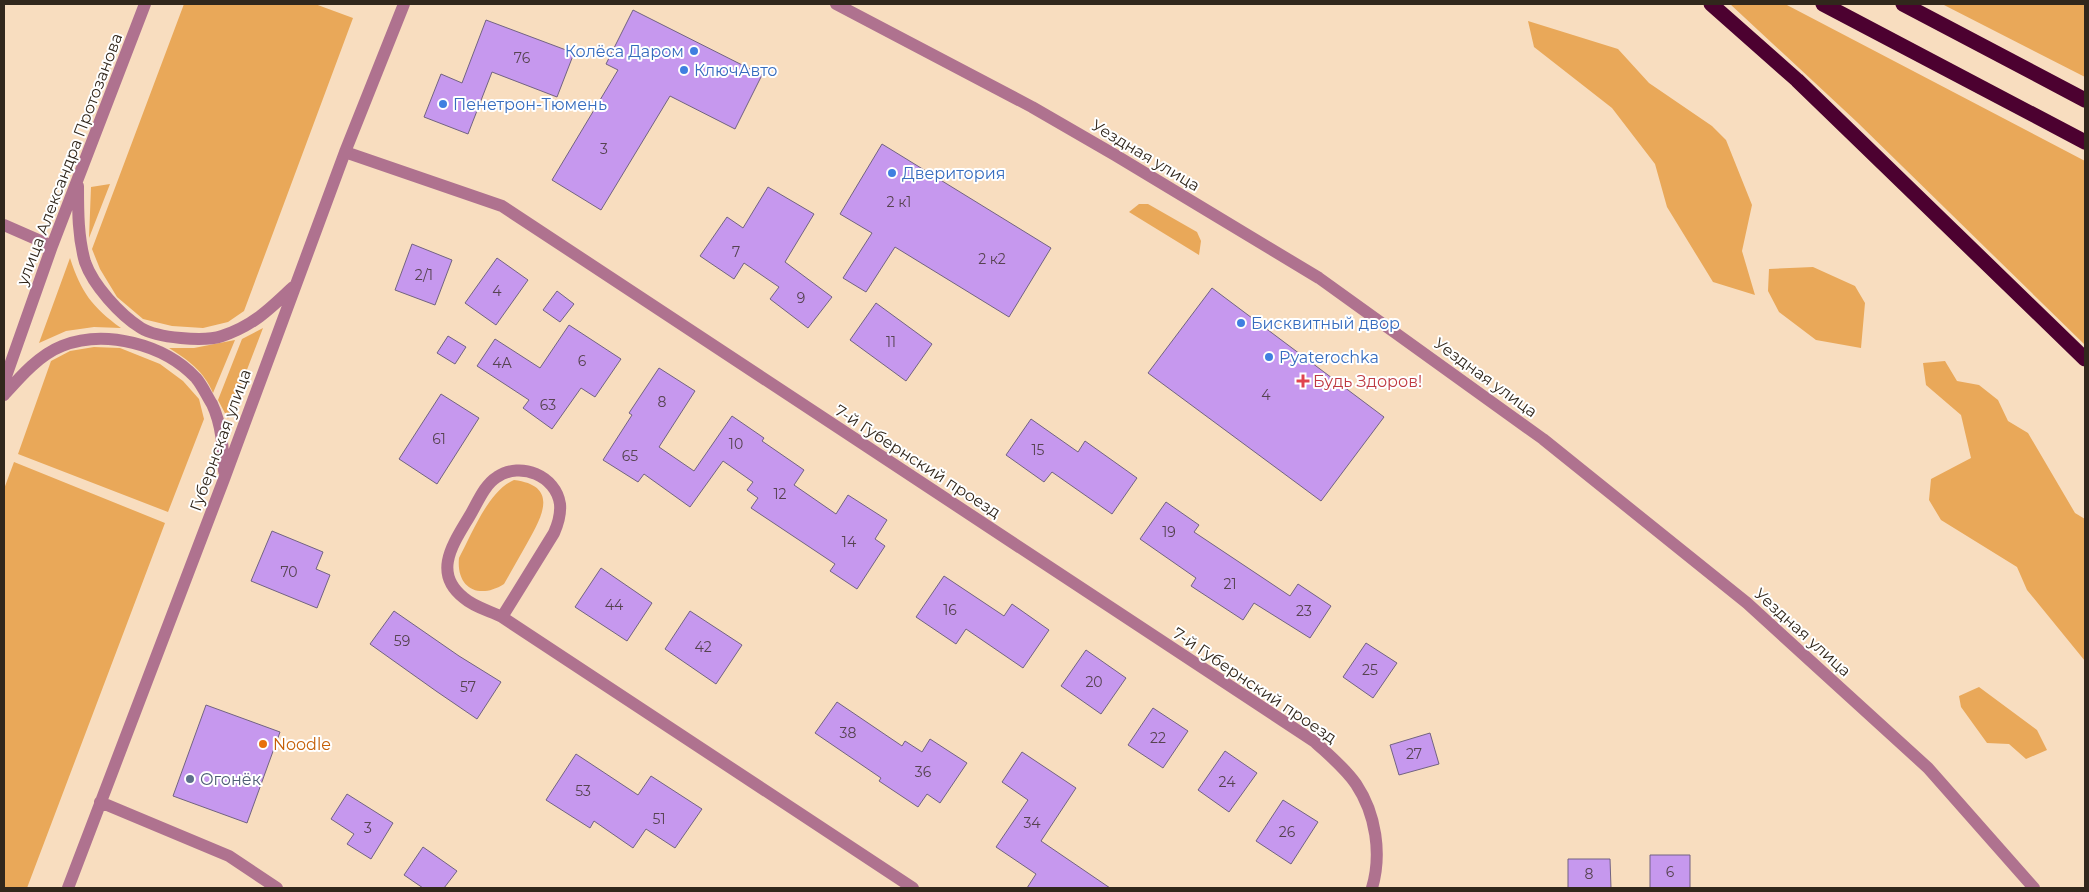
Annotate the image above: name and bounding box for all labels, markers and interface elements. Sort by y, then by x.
street label: улица Александра Протозанова [12,30,126,289]
place label: Колёса Даром [565,42,684,61]
marker: Колёса Даром [688,45,700,57]
house number: 76 [514,49,531,67]
place label: КлючАвто [694,61,778,80]
marker: КлючАвто [678,64,690,76]
place label: Пенетрон-Тюмень [453,95,607,114]
marker: Пенетрон-Тюмень [437,98,449,110]
street label: Уездная улица [1088,116,1203,195]
house number: 3 [600,140,608,158]
place label: Дверитория [902,164,1005,183]
marker: Дверитория [886,167,898,179]
house number: 2 к1 [887,193,911,211]
house number: 7 [732,243,740,261]
house number: 2 к2 [978,250,1006,268]
house number: 2/1 [415,266,433,284]
house number: 4 [492,282,502,300]
house number: 9 [797,289,805,307]
place label: Бисквитный двор [1251,314,1400,333]
marker: Бисквитный двор [1235,317,1247,329]
house number: 11 [886,333,896,351]
street label: Уездная улица [1430,334,1541,421]
place label: Pyaterochka [1279,348,1379,367]
marker: Pyaterochka [1263,351,1275,363]
house number: 6 [578,352,587,370]
house number: 4А [492,354,512,372]
street label: Губернская улица [186,367,255,514]
place label: Будь Здоров! [1313,372,1422,391]
marker: Будь Здоров! [1297,375,1309,387]
house number: 4 [1261,386,1271,404]
house number: 8 [658,393,667,411]
house number: 63 [540,396,556,414]
street label: 7-й Губернский проезд [831,401,1004,522]
house number: 61 [432,430,446,448]
house number: 10 [729,435,743,453]
house number: 15 [1032,441,1045,459]
house number: 65 [622,447,638,465]
house number: 12 [773,485,787,503]
house number: 19 [1162,523,1176,541]
house number: 14 [842,533,857,551]
house number: 70 [280,563,298,581]
house number: 21 [1223,575,1237,593]
street label: Уездная улица [1751,584,1855,681]
house number: 44 [605,596,624,614]
house number: 16 [943,601,957,619]
house number: 23 [1296,602,1312,620]
street label: 7-й Губернский проезд [1169,623,1340,747]
house number: 59 [394,632,410,650]
house number: 42 [694,638,712,656]
house number: 25 [1362,661,1378,679]
house number: 20 [1085,673,1103,691]
house number: 57 [460,678,476,696]
house number: 38 [840,724,856,742]
house number: 22 [1150,729,1166,747]
place label: Noodle [273,735,331,754]
marker: Noodle [257,738,269,750]
house number: 27 [1406,745,1422,763]
house number: 36 [915,763,932,781]
place label: Огонёк [200,770,262,789]
marker: Огонёк [184,773,196,785]
house number: 24 [1219,773,1236,791]
house number: 53 [575,782,591,800]
house number: 51 [653,810,665,828]
house number: 34 [1023,814,1041,832]
house number: 3 [364,819,372,837]
house number: 26 [1279,823,1296,841]
house number: 6 [1666,863,1675,881]
house number: 8 [1585,865,1594,883]

